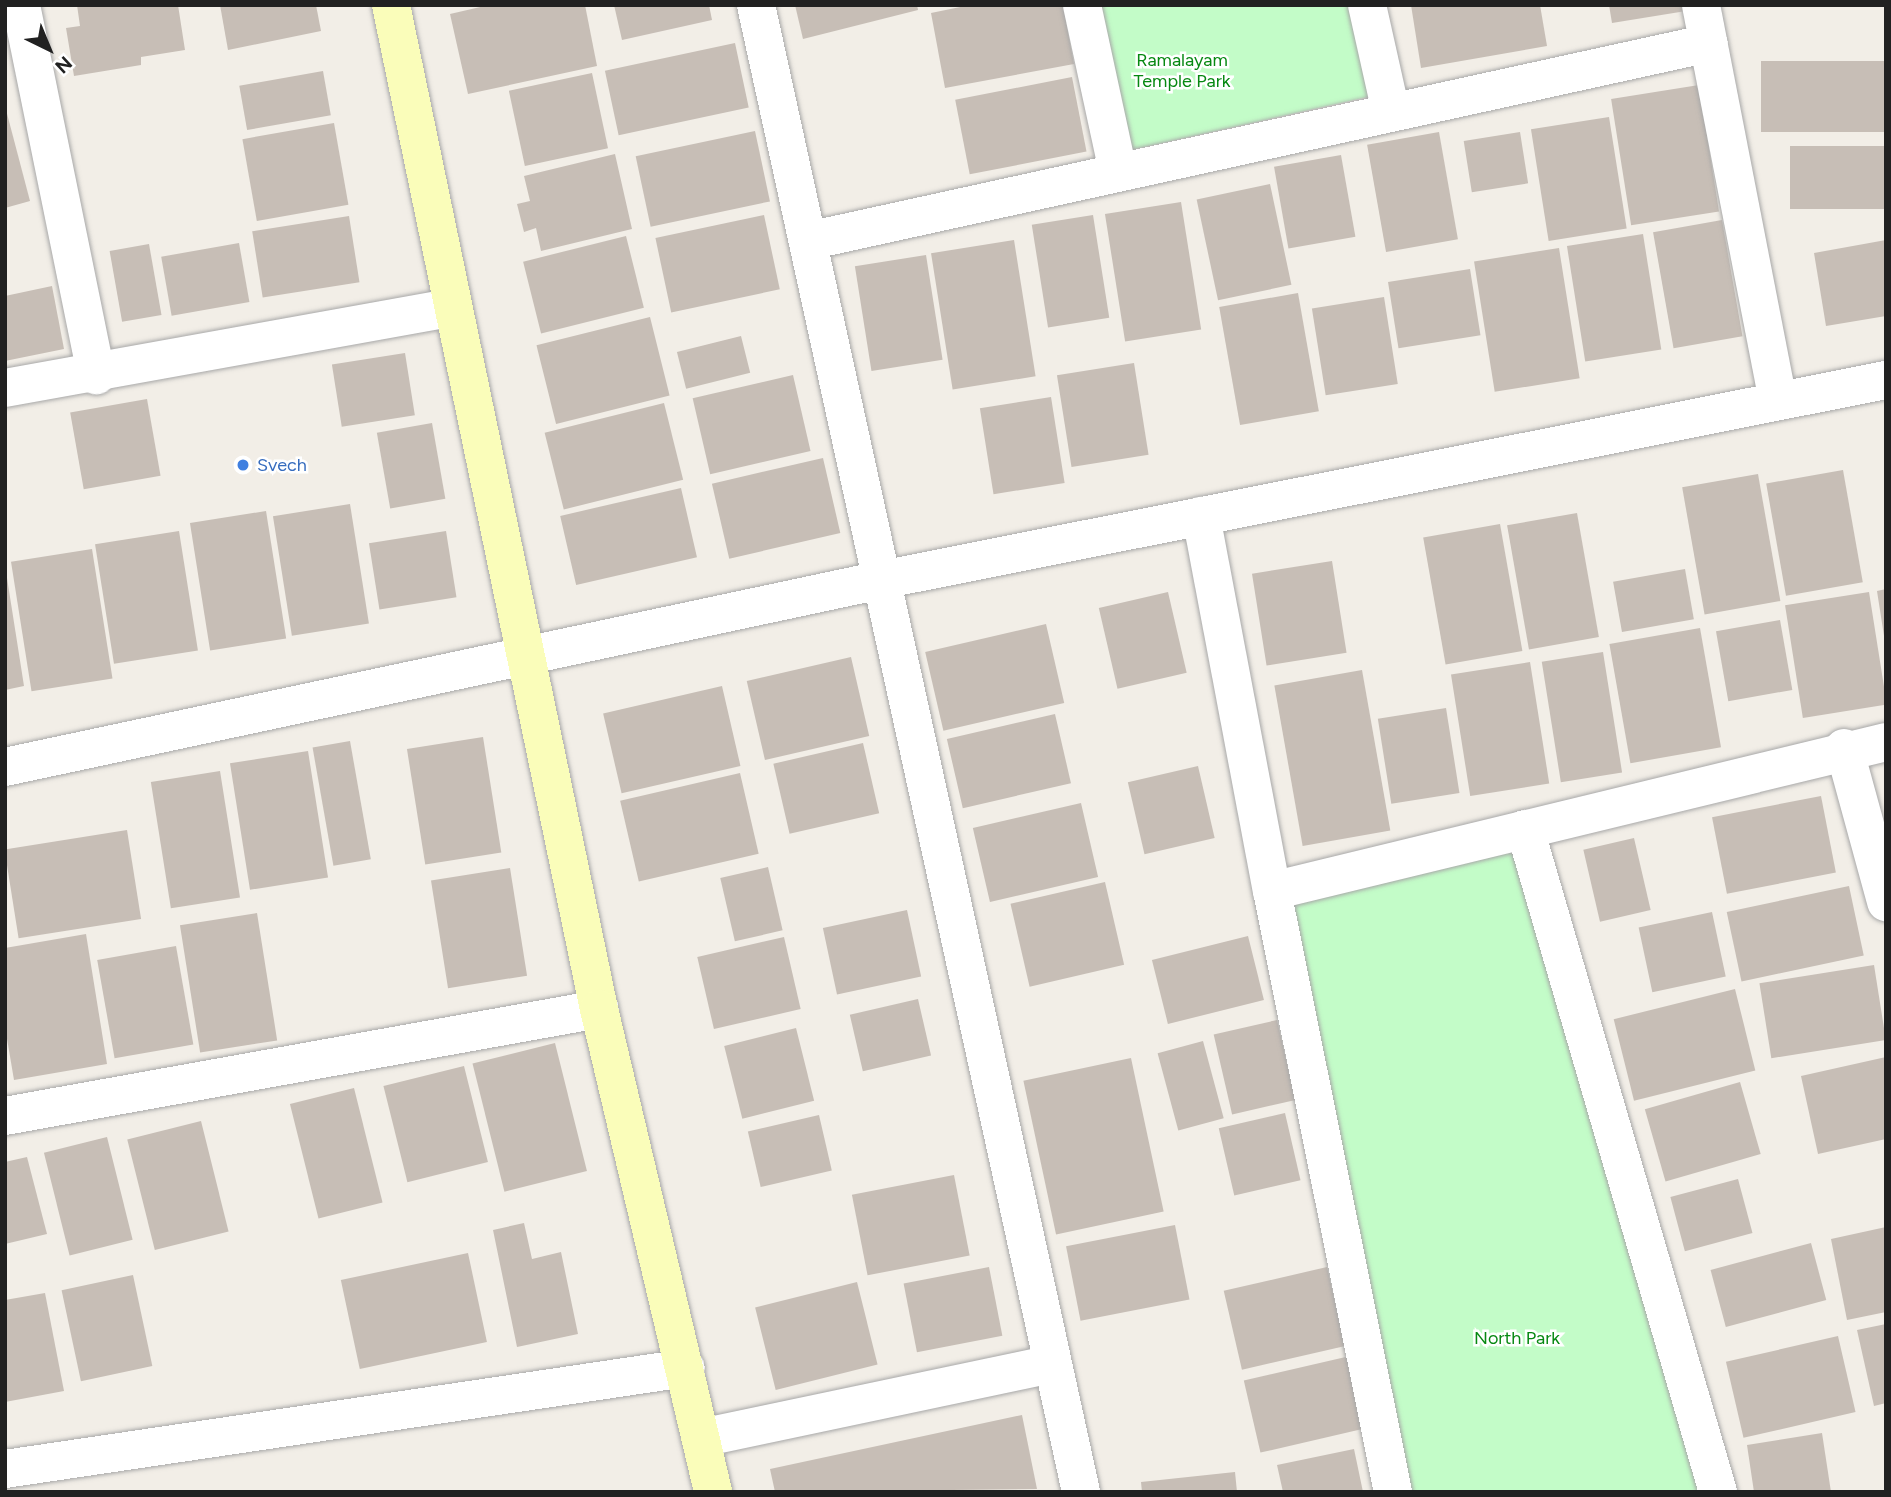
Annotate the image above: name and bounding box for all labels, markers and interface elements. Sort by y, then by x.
north arrow [14,14,84,84]
park label: Ramalayam Temple Park [1133,50,1231,92]
text: N [50,51,77,78]
place label: Svech [257,454,307,476]
marker: Svech [235,457,251,473]
park label: North Park [1474,1327,1560,1349]

